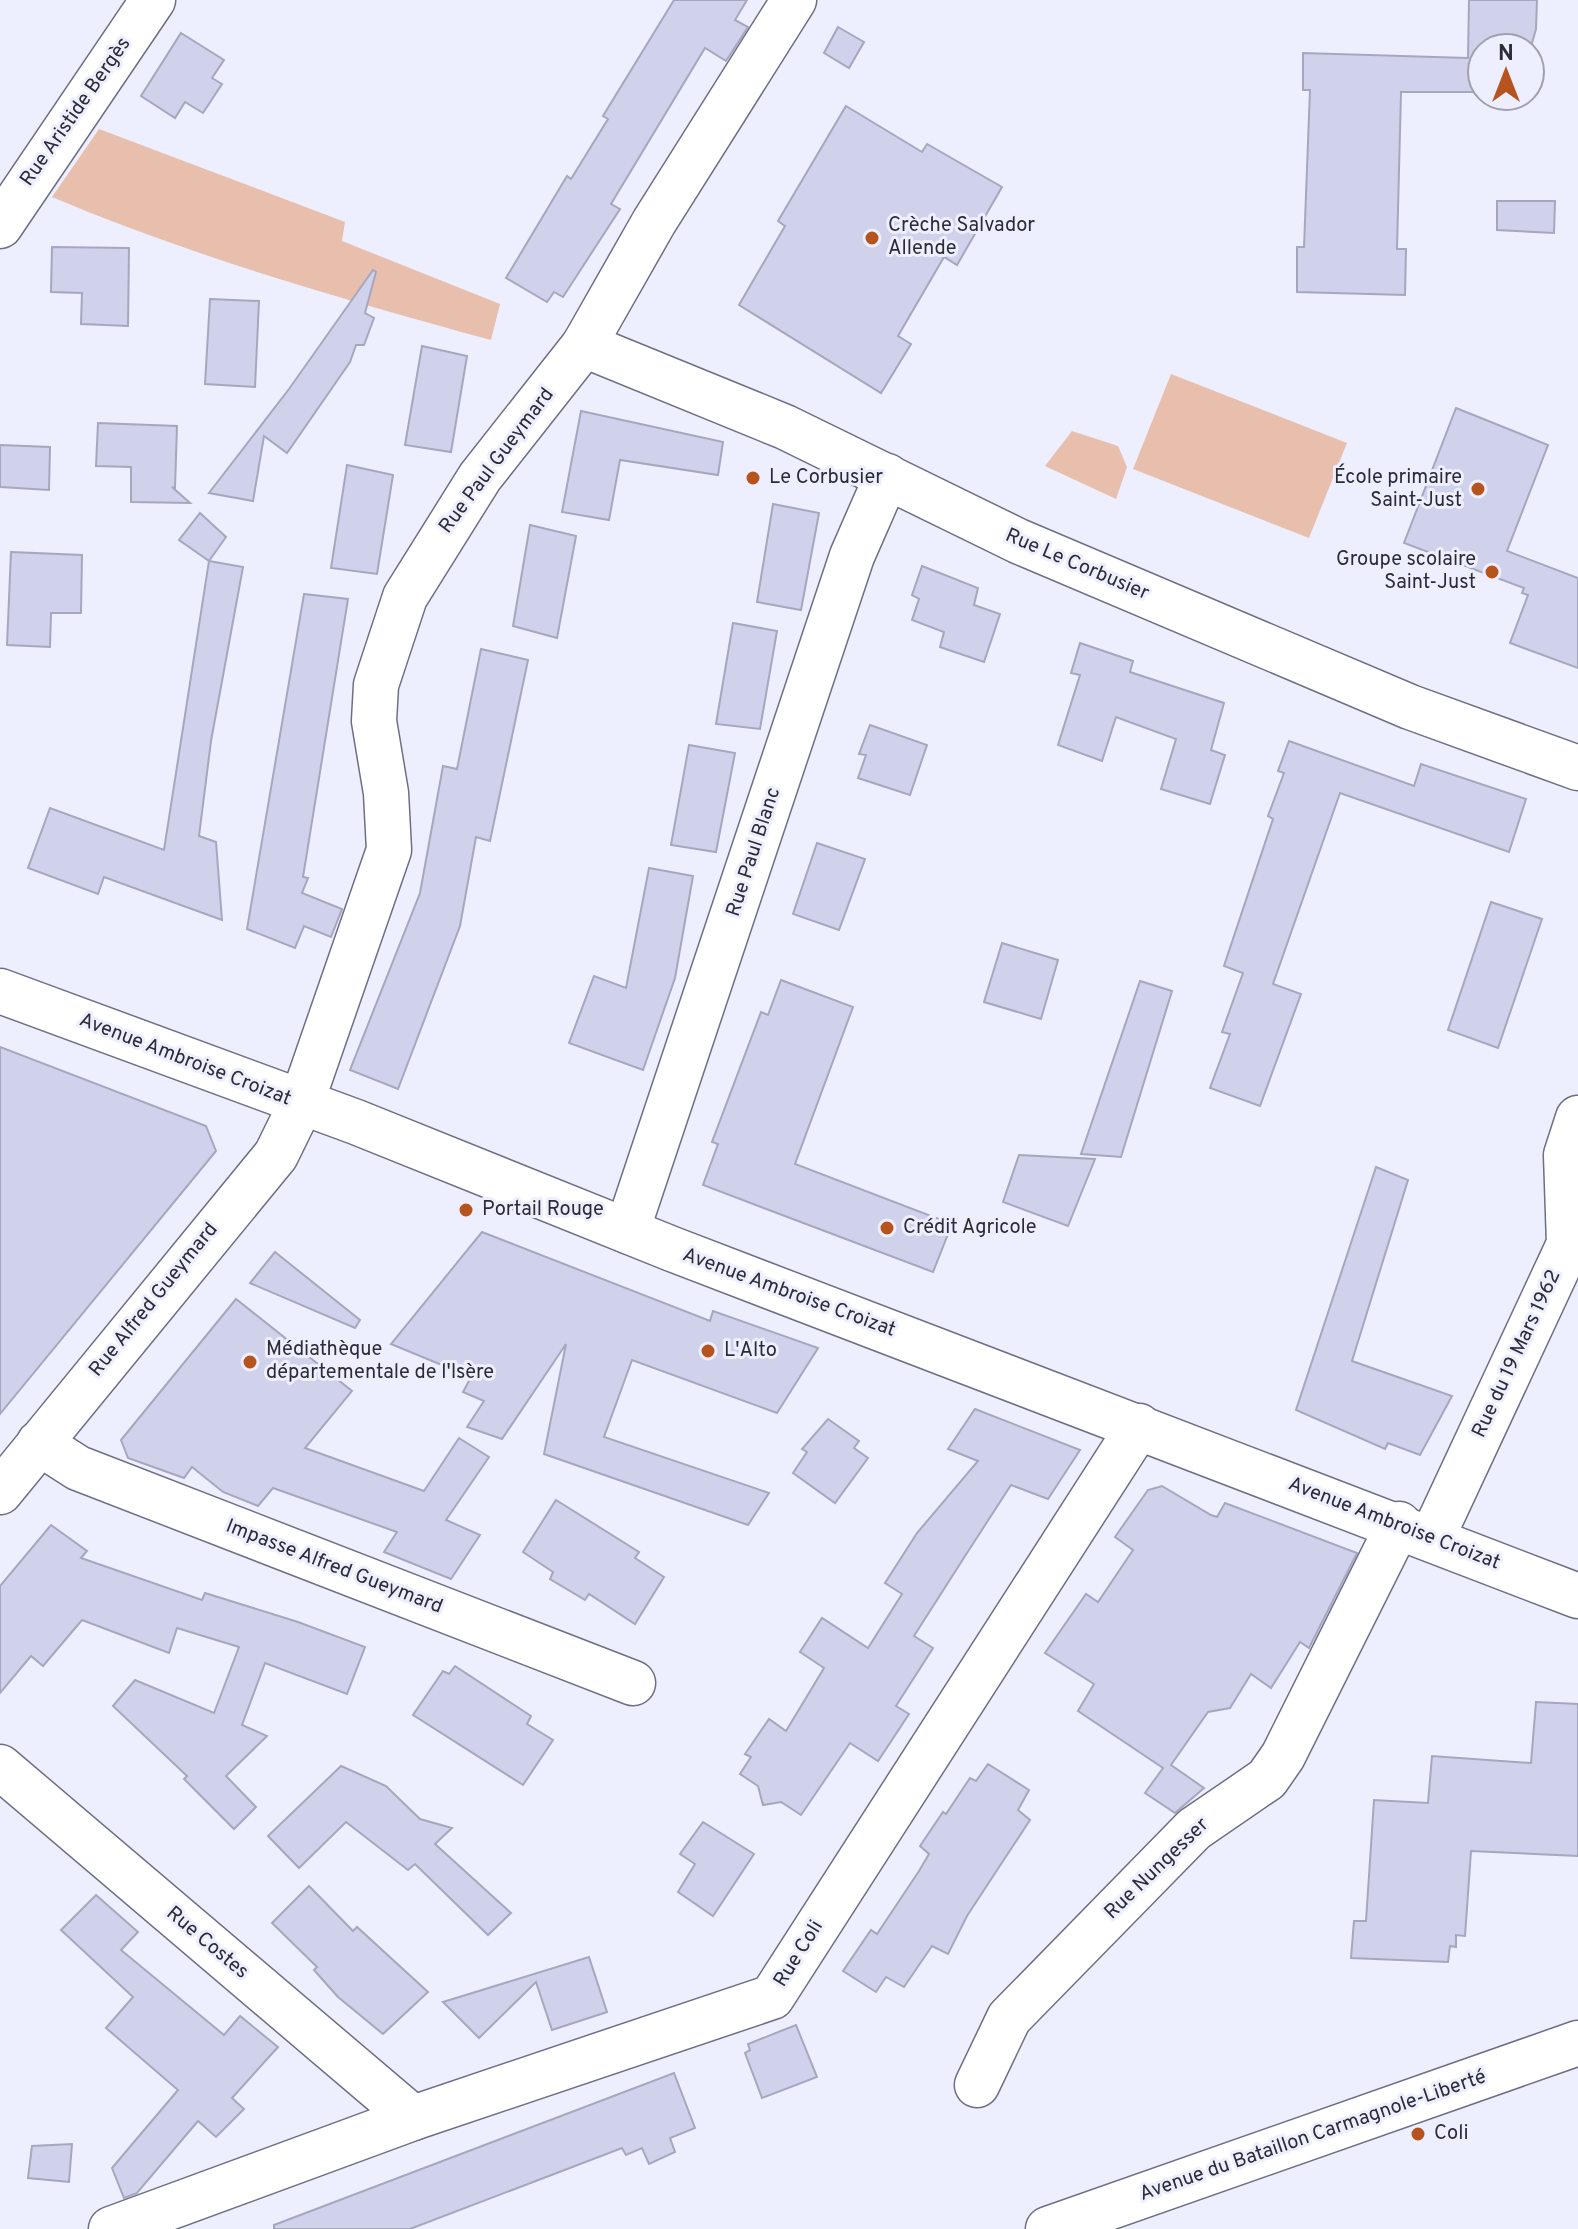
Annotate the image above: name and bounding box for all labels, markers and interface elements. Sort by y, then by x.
street label: Rue Aristide Bergès [15,32,137,192]
north arrow [1466,32,1546,112]
text: N [1498,41,1514,68]
place label: Crèche Salvador Allende [888,213,1035,262]
marker: Crèche Salvador Allende [863,229,881,247]
street label: Rue Paul Gueymard [434,383,560,539]
place label: École primaire Saint-Just [1334,463,1462,514]
place label: Le Corbusier [769,465,883,491]
marker: Le Corbusier [744,469,762,487]
marker: École primaire Saint-Just [1469,480,1487,498]
street label: Rue Le Corbusier [1001,523,1153,607]
place label: Groupe scolaire Saint-Just [1336,547,1476,596]
marker: Groupe scolaire Saint-Just [1483,563,1501,581]
street label: Rue Paul Blanc [721,784,787,920]
street label: Avenue Ambroise Croizat [75,1008,295,1112]
place label: Portail Rouge [482,1197,604,1223]
marker: Portail Rouge [457,1201,475,1219]
place label: Crédit Agricole [903,1215,1037,1241]
street label: Rue Alfred Gueymard [84,1218,224,1382]
marker: Crédit Agricole [878,1219,896,1237]
street label: Avenue Ambroise Croizat [679,1242,899,1344]
street label: Rue du 19 Mars 1962 [1467,1266,1567,1442]
place label: Médiathèque départementale de l'Isère [266,1337,494,1386]
place label: L'Alto [724,1338,777,1364]
marker: L'Alto [699,1342,717,1360]
marker: Médiathèque départementale de l'Isère [241,1353,259,1371]
street label: Avenue Ambroise Croizat [1284,1472,1504,1576]
street label: Impasse Alfred Gueymard [222,1514,446,1620]
street label: Rue Nungesser [1099,1812,1215,1926]
street label: Rue Costes [160,1901,254,1985]
street label: Rue Coli [768,1916,830,1992]
street label: Avenue du Bataillon Carmagnole-Liberté [1136,2064,1490,2208]
place label: Coli [1434,2121,1469,2147]
marker: Coli [1409,2125,1427,2143]

